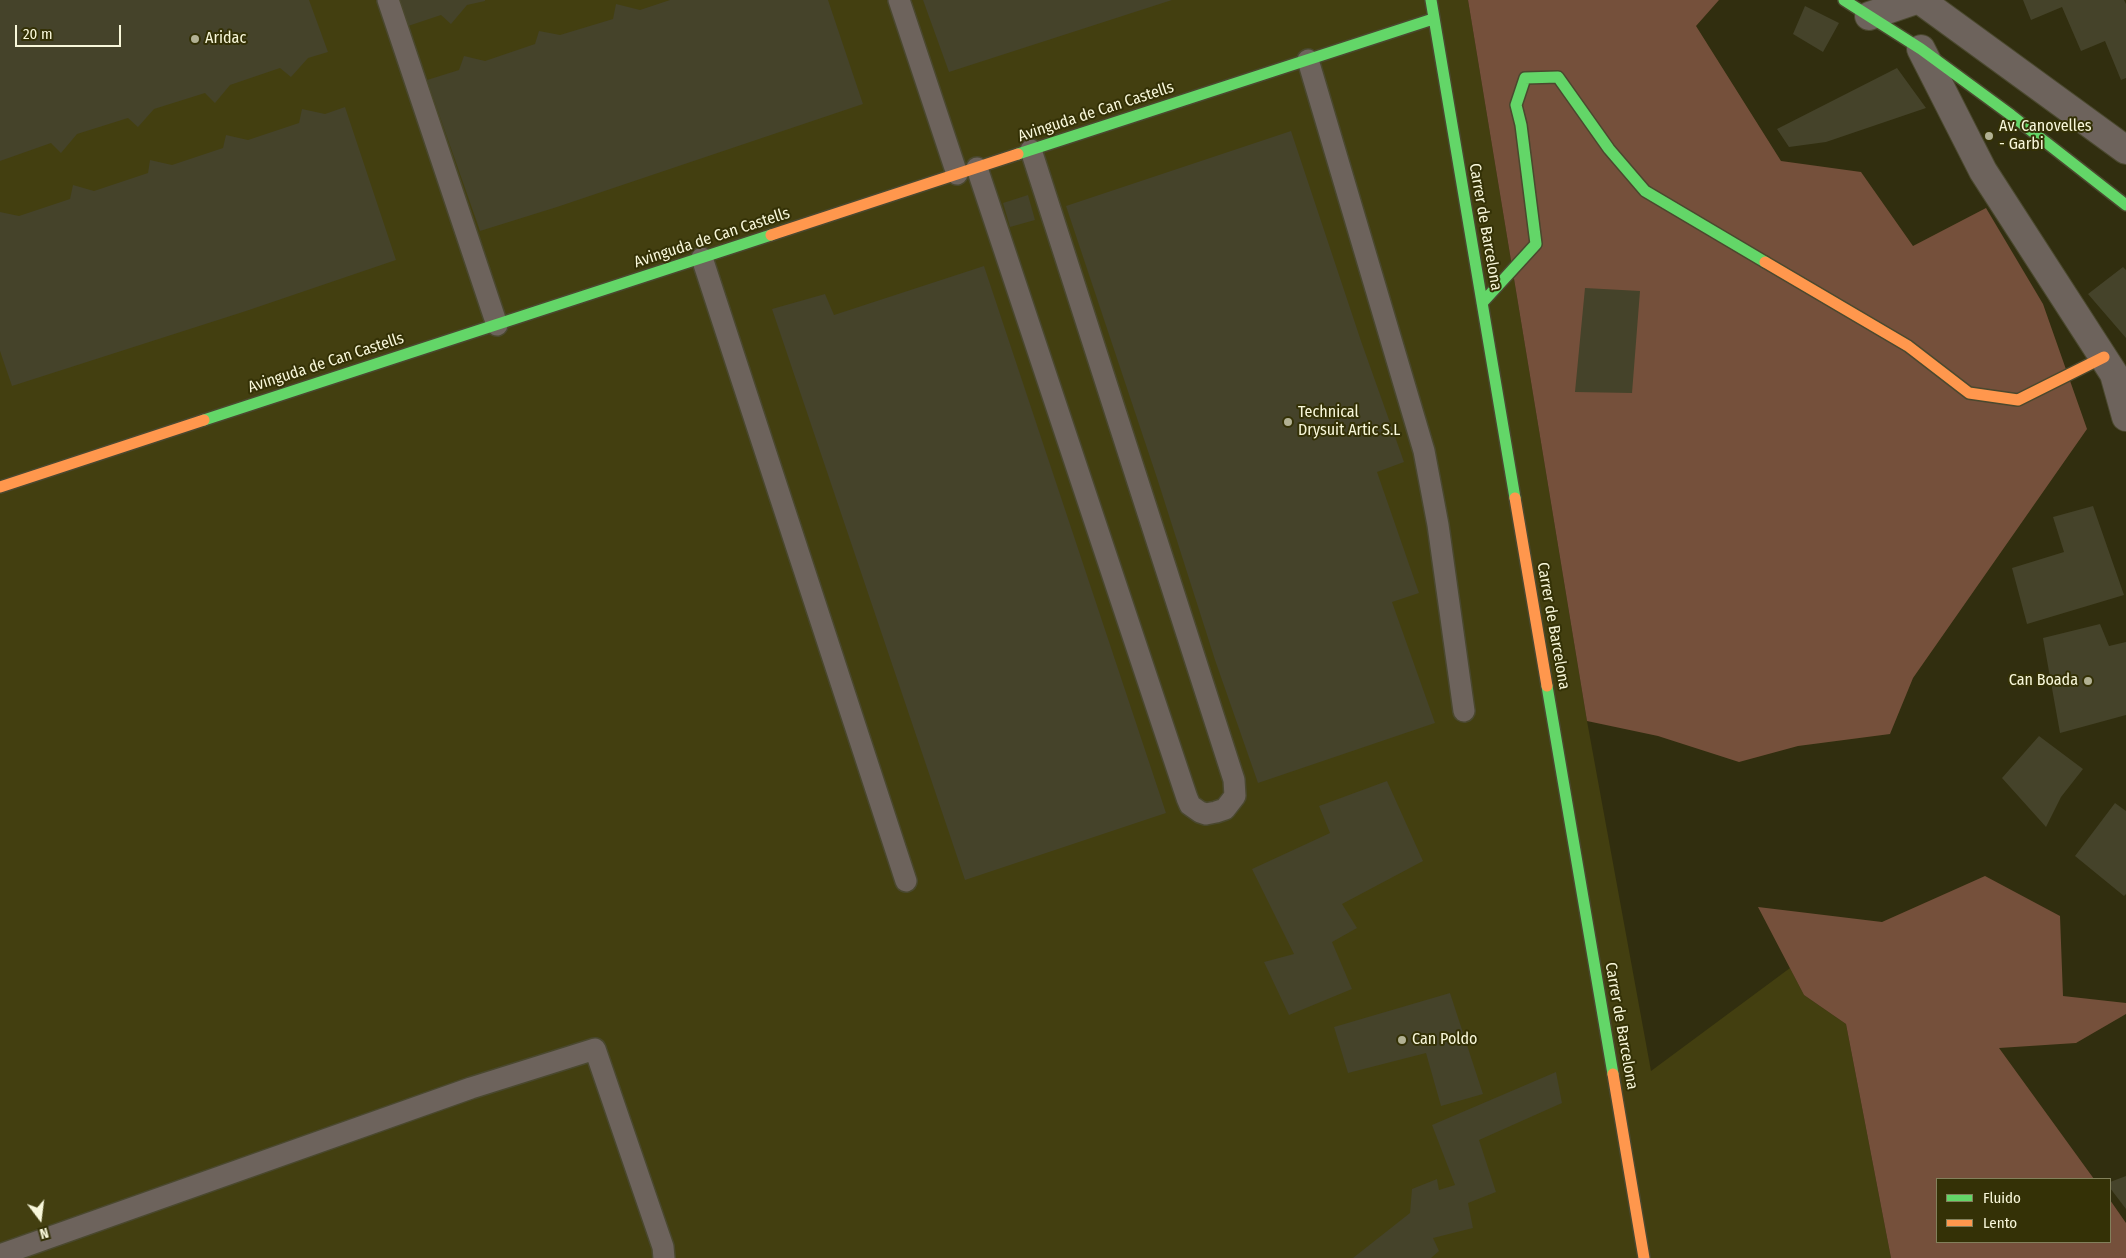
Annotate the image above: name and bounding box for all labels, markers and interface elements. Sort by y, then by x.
scale bar [18,15,124,47]
text: 20 m [23,25,53,43]
place label: Aridac [205,29,246,49]
marker: Aridac [189,33,201,45]
street label: Avinguda de Can Castells [1016,78,1176,146]
place label: Av. Canovelles - Garbi [1999,117,2092,155]
marker: Av. Canovelles - Garbi [1983,130,1995,142]
street label: Carrer de Barcelona [1464,162,1506,292]
street label: Avinguda de Can Castells [632,204,792,272]
street label: Avinguda de Can Castells [246,329,406,397]
place label: Technical Drysuit Artic S.L [1298,403,1400,441]
marker: Technical Drysuit Artic S.L [1282,416,1294,428]
street label: Carrer de Barcelona [1532,561,1574,691]
place label: Can Boada [2009,671,2078,691]
marker: Can Boada [2082,675,2094,687]
street label: Carrer de Barcelona [1600,961,1642,1091]
place label: Can Poldo [1412,1030,1477,1050]
marker: Can Poldo [1396,1034,1408,1046]
legend [1936,1178,2111,1243]
text: Fluido [1983,1189,2021,1207]
north arrow [15,1193,65,1243]
text: Lento [1983,1214,2017,1232]
text: N [38,1224,50,1242]

